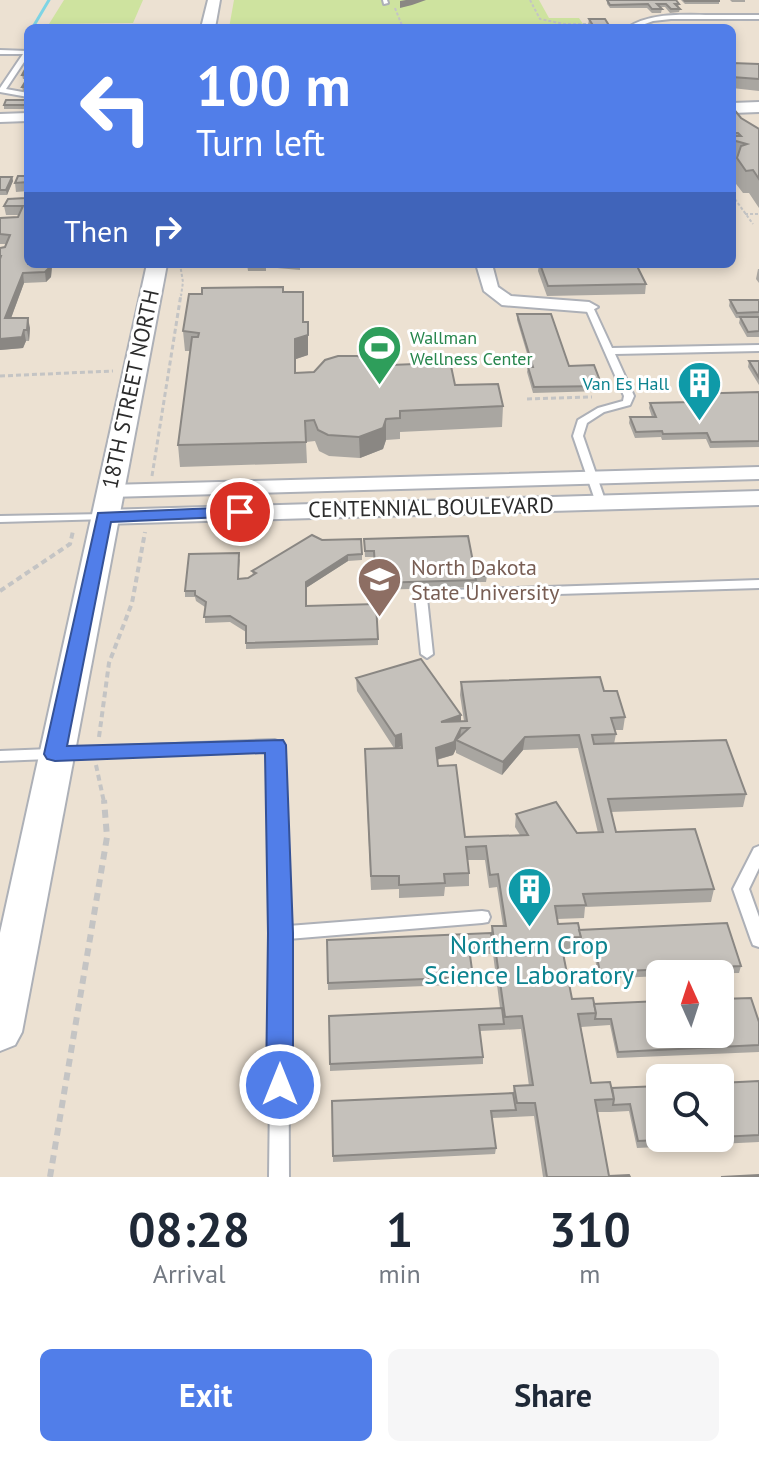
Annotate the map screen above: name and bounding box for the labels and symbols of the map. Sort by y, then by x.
street label: 18TH STREET NORTH [95,287,165,491]
sports icon: Wallman Wellness Center [355,323,403,386]
place label: Wallman Wellness Center [410,326,533,370]
building icon: Van Es Hall [676,359,724,422]
place label: Van Es Hall [582,372,670,395]
pin [206,478,274,546]
street label: CENTENNIAL BOULEVARD [308,491,554,523]
place label: North Dakota State University [411,553,560,606]
school or university icon: North Dakota State University [356,556,404,619]
building icon: Northern Crop Science Laboratory [505,865,553,928]
place label: Northern Crop Science Laboratory [424,928,634,991]
north arrow [646,960,734,1048]
position arrow [238,1043,322,1127]

